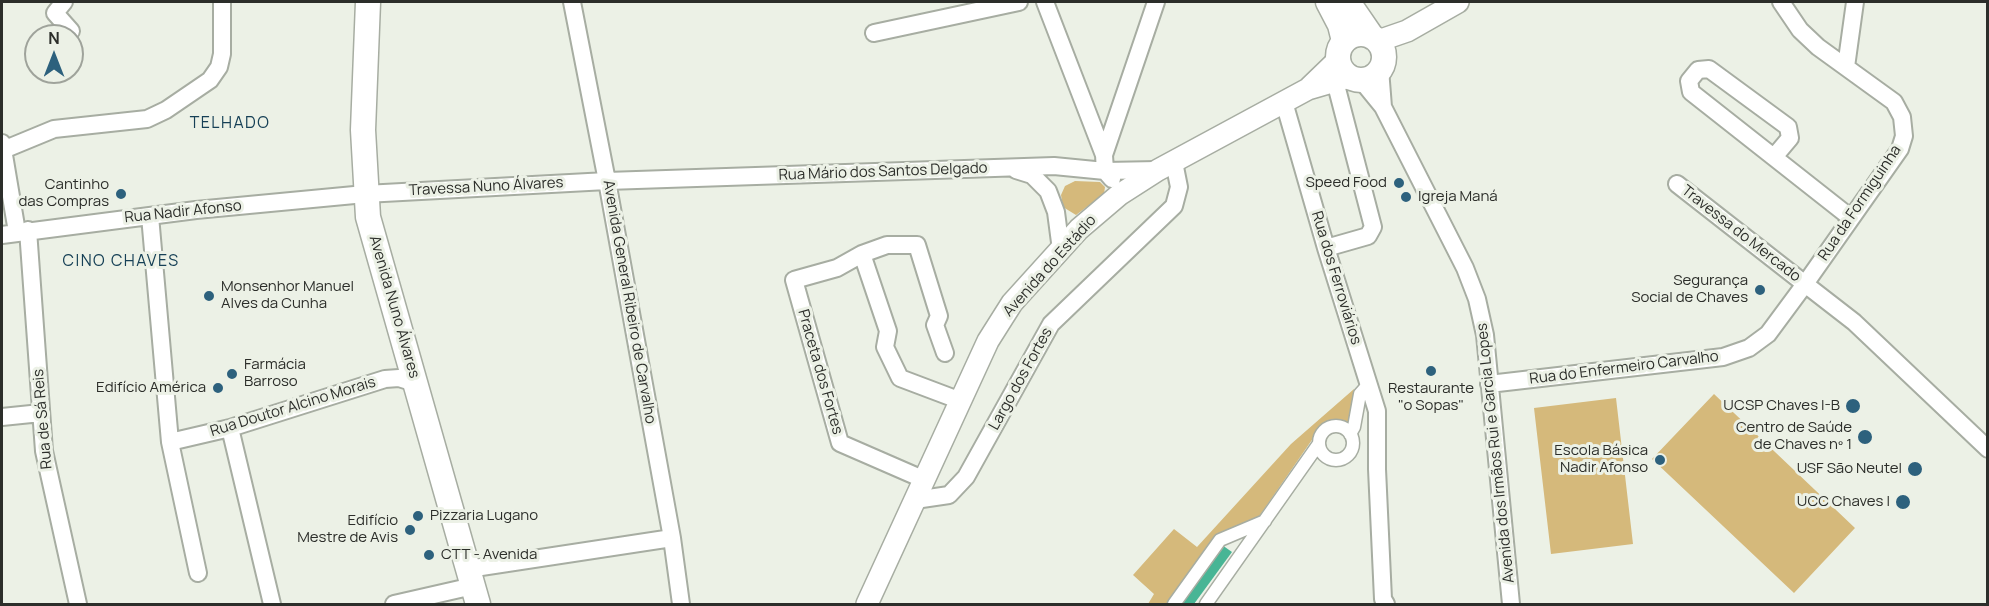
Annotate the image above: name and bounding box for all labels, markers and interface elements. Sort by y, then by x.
north arrow [24,24,84,84]
text: N [48,27,60,49]
district label: TELHADO [190,114,270,134]
street label: Rua da Formiguinha [1815,142,1905,264]
street label: Rua Mário dos Santos Delgado [778,159,988,185]
street label: Travessa Nuno Álvares [408,174,564,200]
place label: Speed Food [1305,174,1387,192]
place label: Cantinho das Compras [18,176,109,211]
marker: Speed Food [1392,176,1406,190]
street label: Avenida General Ribeiro de Carvalho [599,179,659,425]
street label: Travessa do Mercado [1678,182,1804,286]
marker: Cantinho das Compras [114,187,128,201]
place label: Igreja Maná [1418,188,1498,206]
marker: Igreja Maná [1399,190,1413,204]
street label: Rua Nadir Afonso [123,197,243,227]
street label: Rua dos Ferroviários [1307,209,1365,347]
street label: Avenida do Estádio [1000,212,1100,320]
street label: Avenida Nuno Álvares [365,234,423,380]
district label: CINO CHAVES [62,252,180,272]
place label: Segurança Social de Chaves [1631,272,1748,307]
place label: Monsenhor Manuel Alves da Cunha [221,278,354,313]
marker: Segurança Social de Chaves [1753,283,1767,297]
marker: Monsenhor Manuel Alves da Cunha [202,289,216,303]
street label: Praceta dos Fortes [794,307,846,437]
street label: Avenida dos Irmãos Rui e Garcia Lopes [1473,322,1519,584]
street label: Largo dos Fortes [985,325,1057,433]
street label: Rua do Enfermeiro Carvalho [1528,347,1720,389]
place label: Farmácia Barroso [244,356,306,391]
marker: Restaurante "o Sopas" [1424,364,1438,378]
marker: Farmácia Barroso [225,367,239,381]
street label: Rua de Sá Reis [30,368,56,470]
street label: Rua Doutor Alcino Morais [208,373,378,441]
place label: Edifício América [96,379,206,397]
place label: Restaurante "o Sopas" [1388,380,1474,415]
marker: Edifício América [211,381,225,395]
place label: UCSP Chaves I-B [1723,397,1840,415]
marker: UCSP Chaves I-B [1844,397,1862,415]
place label: Centro de Saúde de Chaves nº 1 [1736,419,1852,454]
marker: Centro de Saúde de Chaves nº 1 [1856,428,1874,446]
place label: Escola Básica Nadir Afonso [1554,442,1648,477]
marker: Escola Básica Nadir Afonso [1653,453,1667,467]
place label: USF São Neutel [1797,460,1902,478]
marker: USF São Neutel [1906,460,1924,478]
place label: UCC Chaves I [1797,493,1890,511]
marker: UCC Chaves I [1894,493,1912,511]
place label: Pizzaria Lugano [430,507,538,525]
marker: Pizzaria Lugano [411,509,425,523]
place label: Edifício Mestre de Avis [297,512,398,547]
marker: Edifício Mestre de Avis [403,523,417,537]
place label: CTT - Avenida [441,546,537,564]
marker: CTT - Avenida [422,548,436,562]

